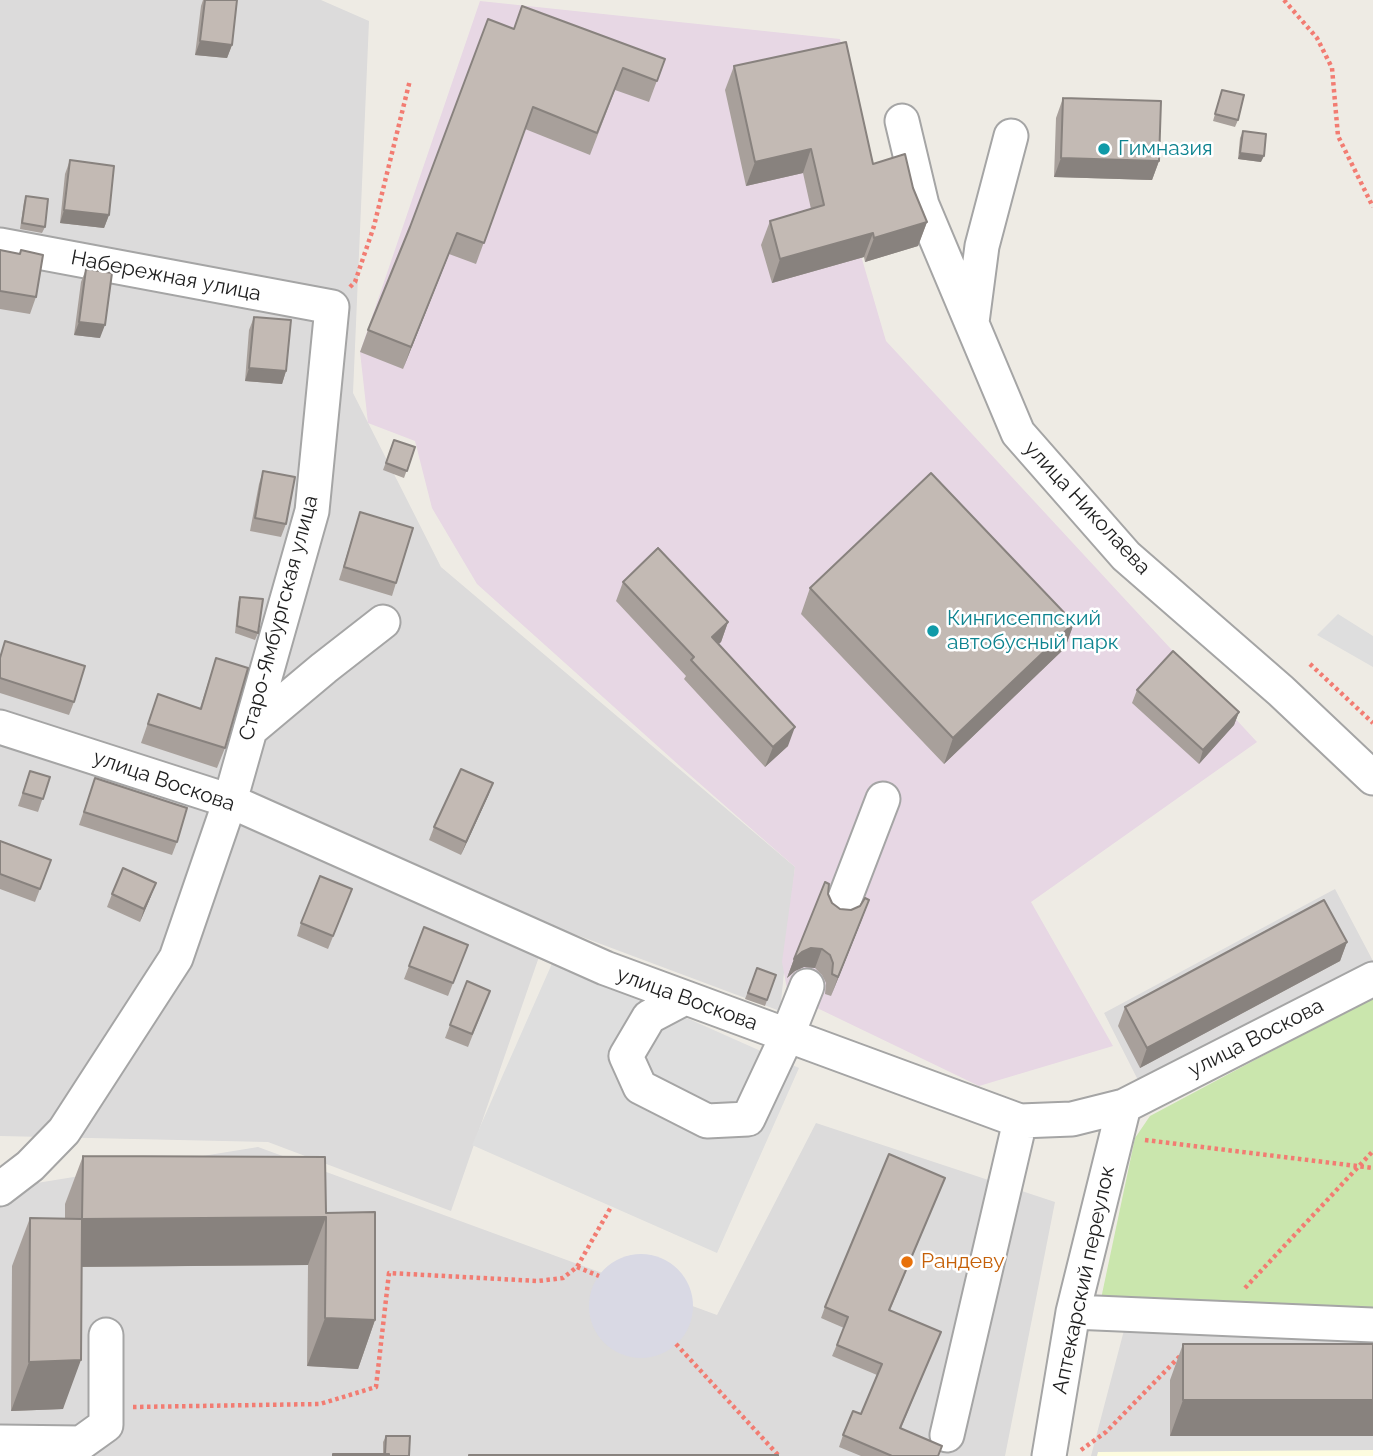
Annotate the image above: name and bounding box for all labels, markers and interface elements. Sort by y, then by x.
place label: Гимназия [1118,136,1213,162]
marker: Гимназия [1096,141,1112,157]
street label: Набережная улица [69,245,263,307]
street label: улица Николаева [1018,436,1156,580]
street label: Старо-Ямбургская улица [234,493,324,743]
place label: Кингисеппский автобусный парк [947,606,1119,656]
marker: Кингисеппский автобусный парк [925,623,941,639]
street label: улица Воскова [90,745,238,817]
street label: улица Воскова [613,962,761,1036]
street label: улица Воскова [1184,993,1328,1083]
street label: Аптекарский переулок [1048,1164,1120,1396]
place label: Рандеву [921,1249,1005,1275]
marker: Рандеву [899,1254,915,1270]

